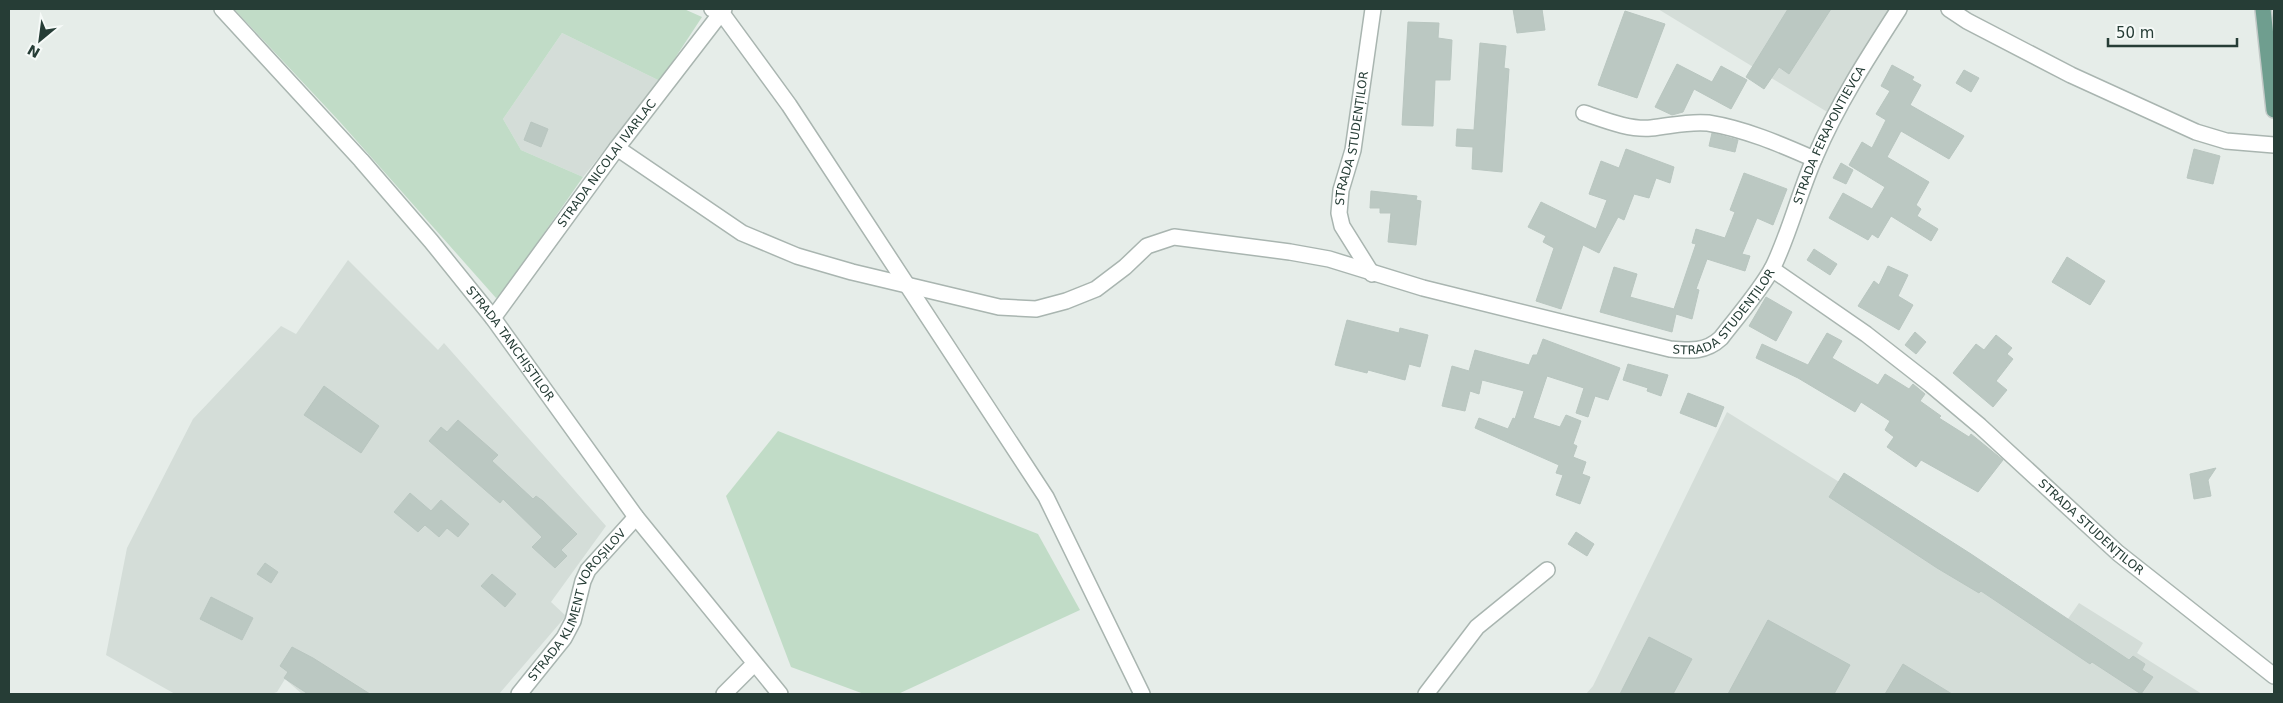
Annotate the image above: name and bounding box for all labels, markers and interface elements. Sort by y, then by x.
north arrow [15,15,65,65]
scale bar [2108,15,2237,47]
text: 50 m [2116,24,2154,42]
text: N [25,42,43,61]
street label: STRADA FERAPONTIEVCA [1791,63,1869,206]
street label: STRADA STUDENȚILOR [1333,70,1371,206]
street label: STRADA NICOLAI IVARLAC [555,97,659,230]
street label: STRADA STUDENȚILOR [1672,266,1778,357]
street label: STRADA TANCHIȘTILOR [463,283,557,404]
street label: STRADA STUDENȚILOR [2035,476,2147,578]
street label: STRADA KLIMENT VOROȘILOV [525,526,629,684]

